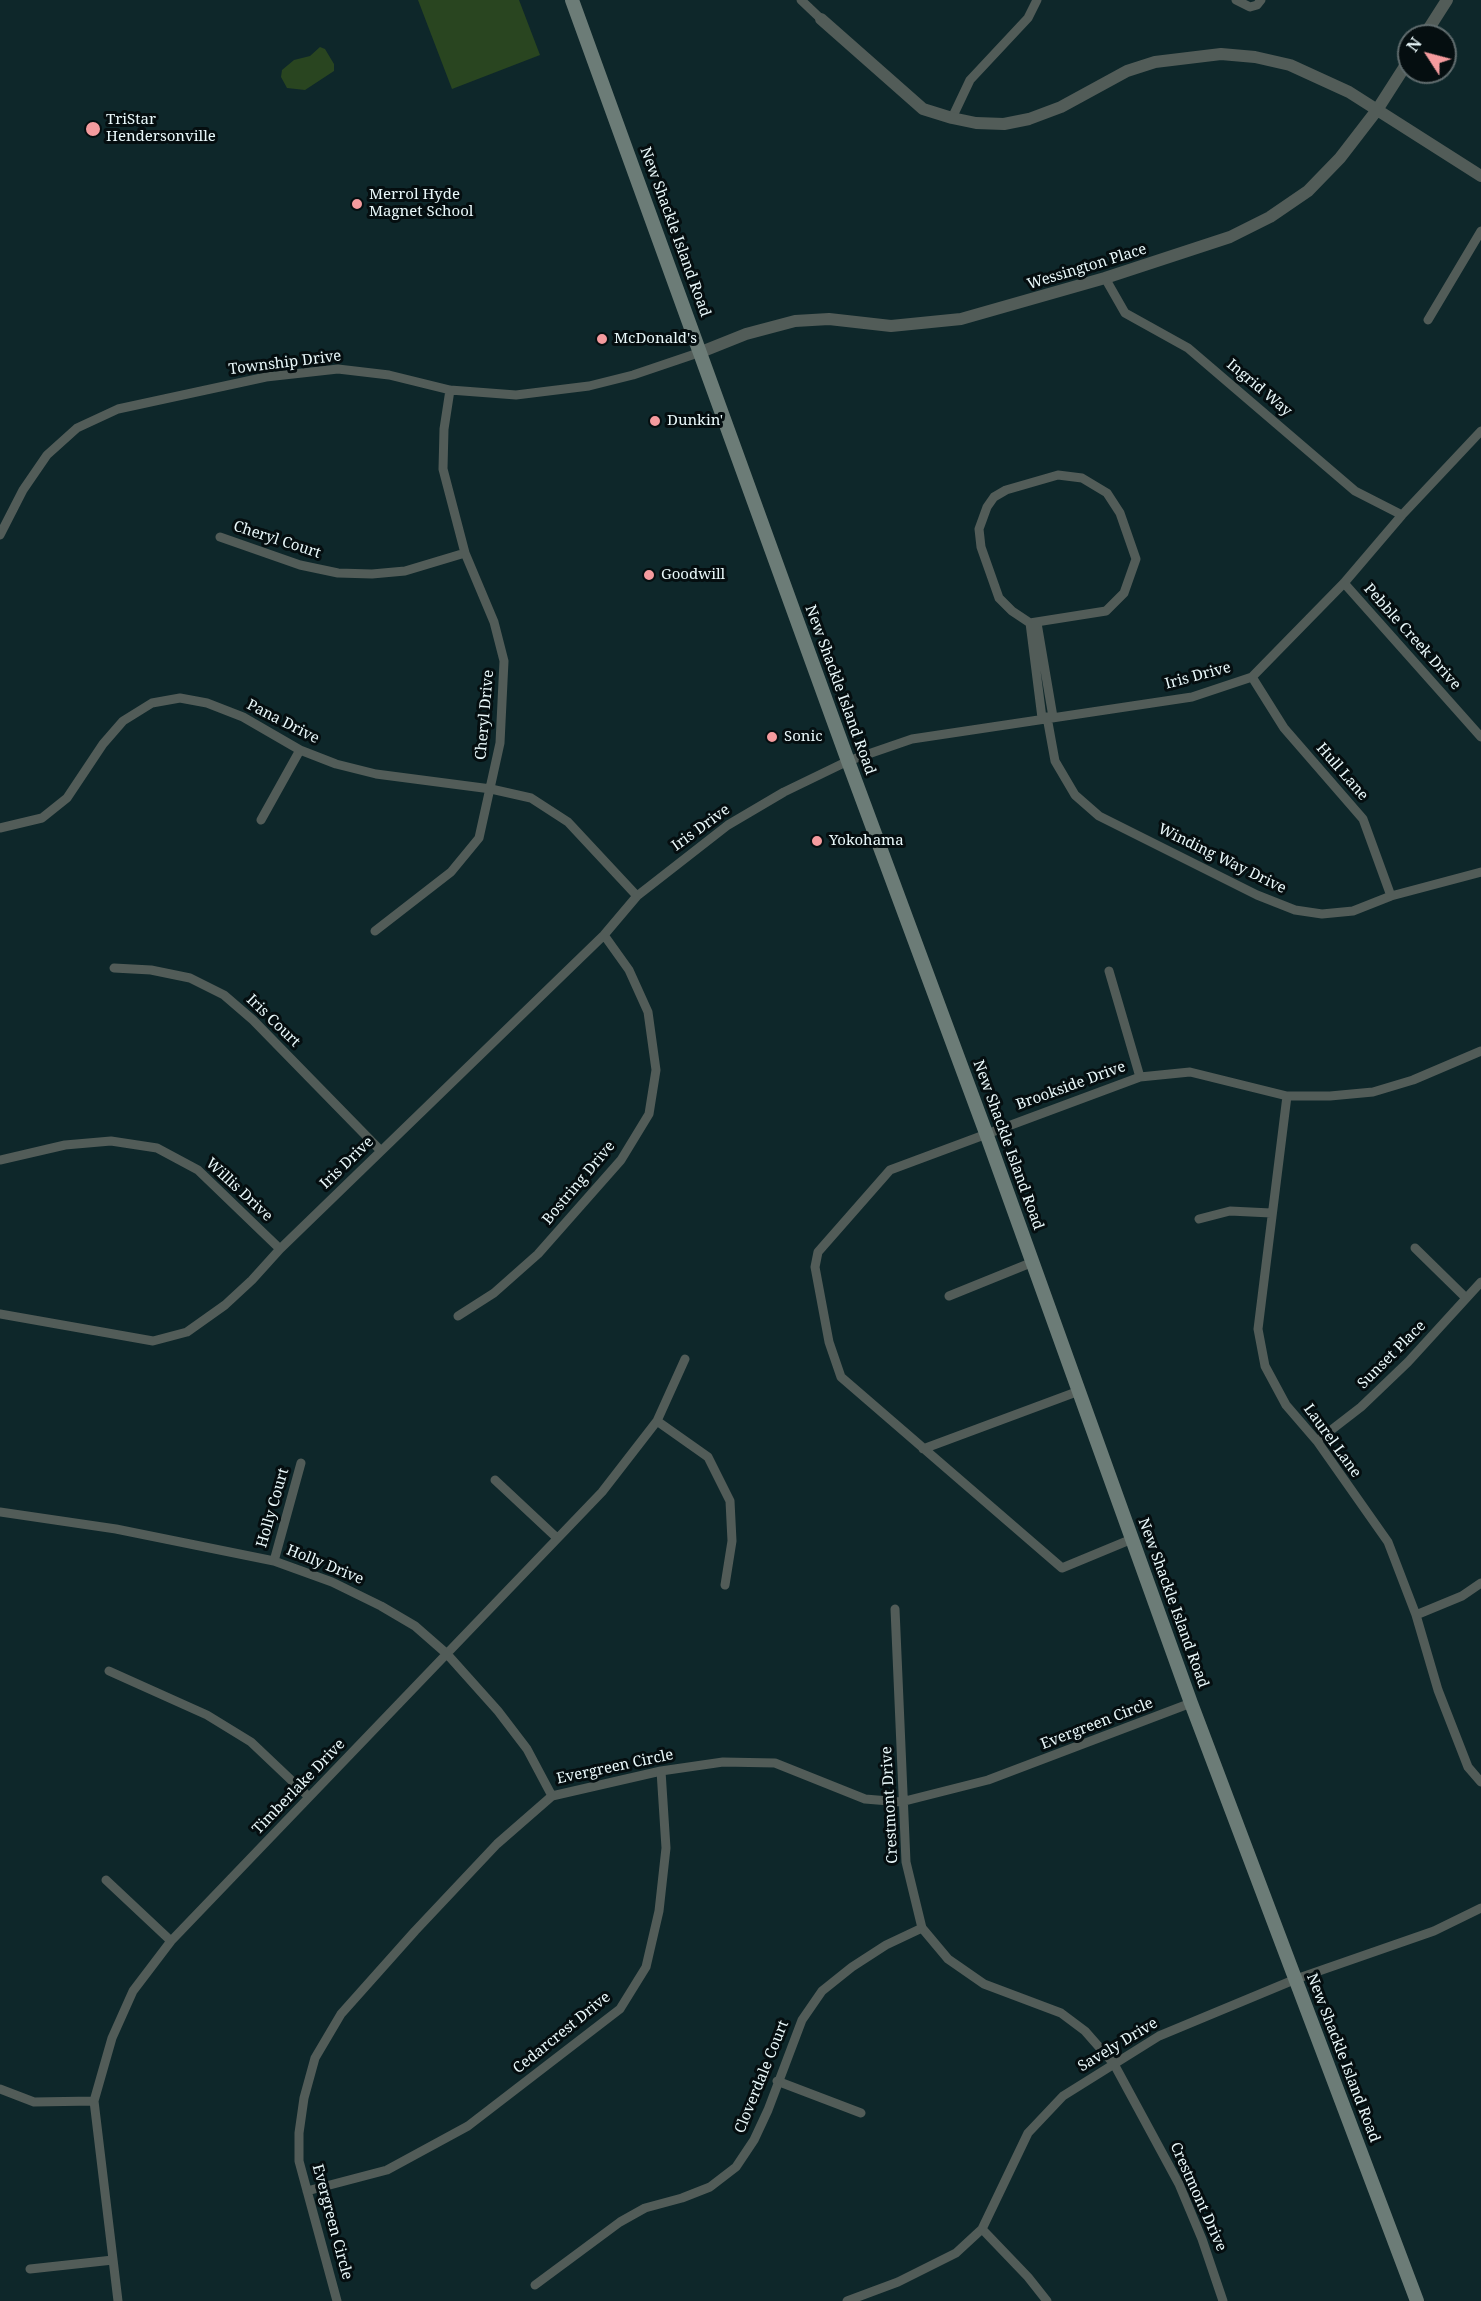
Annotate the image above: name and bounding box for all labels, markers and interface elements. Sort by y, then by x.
north arrow [1397,24,1457,84]
text: N [1401,33,1427,56]
place label: TriStar Hendersonville [106,111,216,146]
marker: TriStar Hendersonville [84,120,102,138]
street label: New Shackle Island Road [636,145,714,319]
place label: Merrol Hyde Magnet School [369,186,473,221]
marker: Merrol Hyde Magnet School [350,197,364,211]
street label: Wessington Place [1025,240,1149,294]
place label: McDonald's [614,330,697,348]
marker: McDonald's [595,332,609,346]
street label: Township Drive [228,347,342,379]
street label: Ingrid Way [1223,356,1295,420]
place label: Dunkin' [667,412,723,430]
marker: Dunkin' [648,414,662,428]
street label: Cheryl Court [231,517,323,563]
place label: Goodwill [661,566,725,584]
marker: Goodwill [642,568,656,582]
street label: Pebble Creek Drive [1360,580,1464,694]
street label: New Shackle Island Road [801,603,879,777]
street label: Iris Drive [1163,659,1233,693]
street label: Cheryl Drive [472,669,498,761]
street label: Pana Drive [244,696,322,748]
place label: Sonic [784,728,823,746]
marker: Sonic [765,730,779,744]
street label: Hull Lane [1312,740,1372,804]
street label: Iris Drive [668,801,734,855]
street label: Winding Way Drive [1155,820,1289,898]
place label: Yokohama [829,832,904,850]
marker: Yokohama [810,834,824,848]
street label: Iris Court [242,991,304,1051]
street label: New Shackle Island Road [969,1058,1047,1232]
street label: Brookside Drive [1014,1058,1128,1114]
street label: Iris Drive [316,1133,378,1193]
street label: Bostring Drive [539,1138,619,1228]
street label: Willis Drive [202,1155,276,1225]
street label: Sunset Place [1354,1317,1430,1393]
street label: Laurel Lane [1299,1401,1365,1481]
street label: Holly Court [253,1466,293,1550]
street label: New Shackle Island Road [1134,1516,1212,1690]
street label: Holly Drive [284,1541,366,1589]
street label: Evergreen Circle [1038,1694,1156,1754]
street label: Timberlake Drive [249,1736,349,1838]
street label: Evergreen Circle [555,1746,675,1788]
street label: Crestmont Drive [878,1746,902,1864]
street label: New Shackle Island Road [1302,1971,1384,2145]
street label: Cedarcrest Drive [510,1988,614,2078]
street label: Savely Drive [1075,2014,1161,2076]
street label: Cloverdale Court [731,2018,793,2136]
street label: Crestmont Drive [1166,2140,1230,2254]
street label: Evergreen Circle [308,2162,356,2282]

